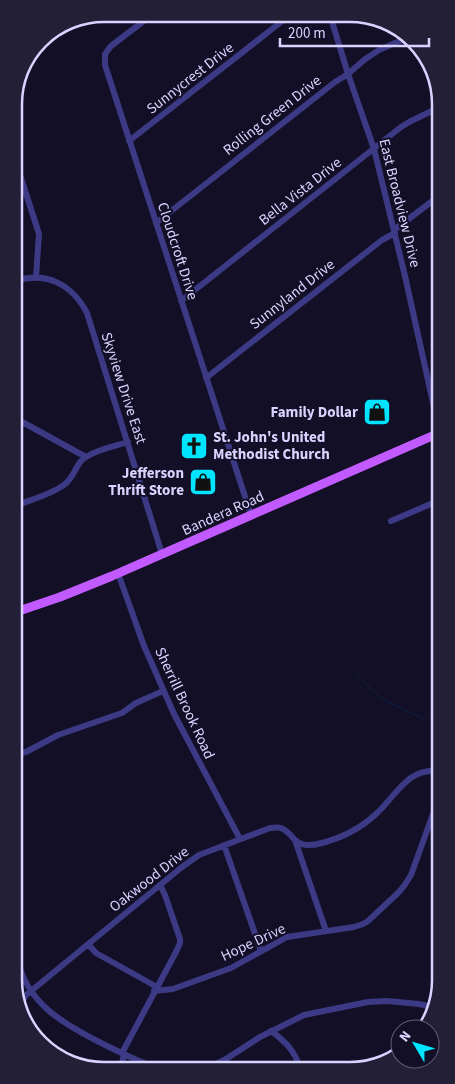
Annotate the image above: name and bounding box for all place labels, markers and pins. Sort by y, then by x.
shop icon: Family Dollar [362,397,392,427]
place label: Family Dollar [270,402,358,423]
place label: St. John's United Methodist Church [213,427,330,465]
church icon: St. John's United Methodist Church [179,431,209,461]
place label: Jefferson Thrift Store [108,463,184,501]
shop icon: Jefferson Thrift Store [188,467,218,497]

